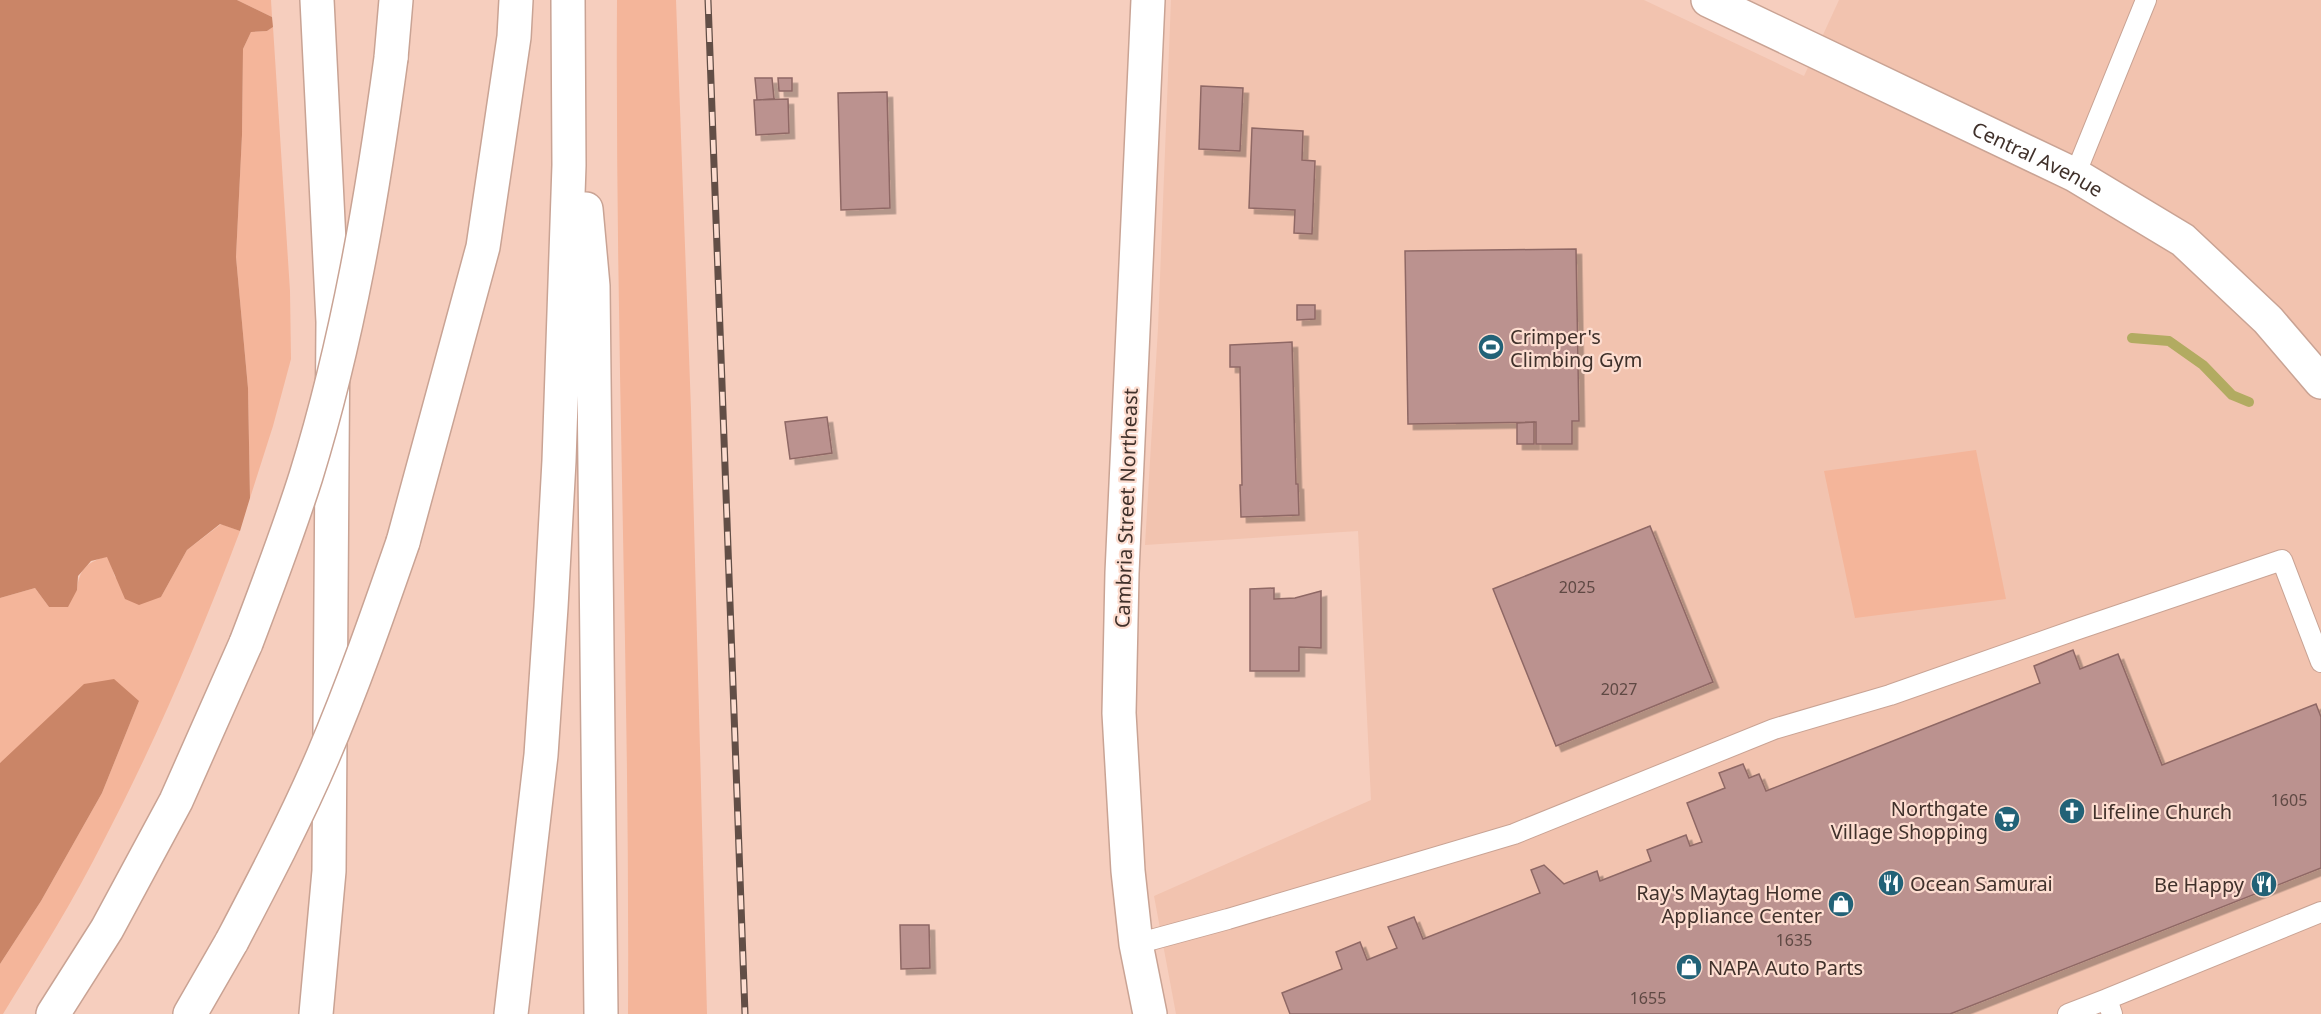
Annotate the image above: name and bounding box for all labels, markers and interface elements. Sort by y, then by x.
street label: Central Avenue [1968,115,2109,203]
place label: Crimper's Climbing Gym [1510,323,1642,373]
sports icon: Crimper's Climbing Gym [1476,332,1506,362]
street label: Cambria Street Northeast [1108,388,1144,628]
house number: 2025 [1559,576,1595,598]
house number: 2027 [1601,678,1637,700]
house number: 1605 [2271,789,2307,811]
place label: Northgate Village Shopping [1831,795,1988,845]
church icon: Lifeline Church [2057,796,2087,826]
place label: Lifeline Church [2092,798,2232,825]
supermarket icon: Northgate Village Shopping [1992,804,2022,834]
restaurant icon: Ocean Samurai [1876,868,1906,898]
restaurant icon: Be Happy [2249,869,2279,899]
place label: Ocean Samurai [1910,870,2053,897]
place label: Be Happy [2154,871,2245,898]
place label: Ray's Maytag Home Appliance Center [1636,879,1822,929]
shop icon: Ray's Maytag Home Appliance Center [1826,889,1856,919]
house number: 1635 [1776,929,1812,951]
shop icon: NAPA Auto Parts [1674,952,1704,982]
place label: NAPA Auto Parts [1708,954,1863,981]
house number: 1655 [1630,987,1666,1009]

